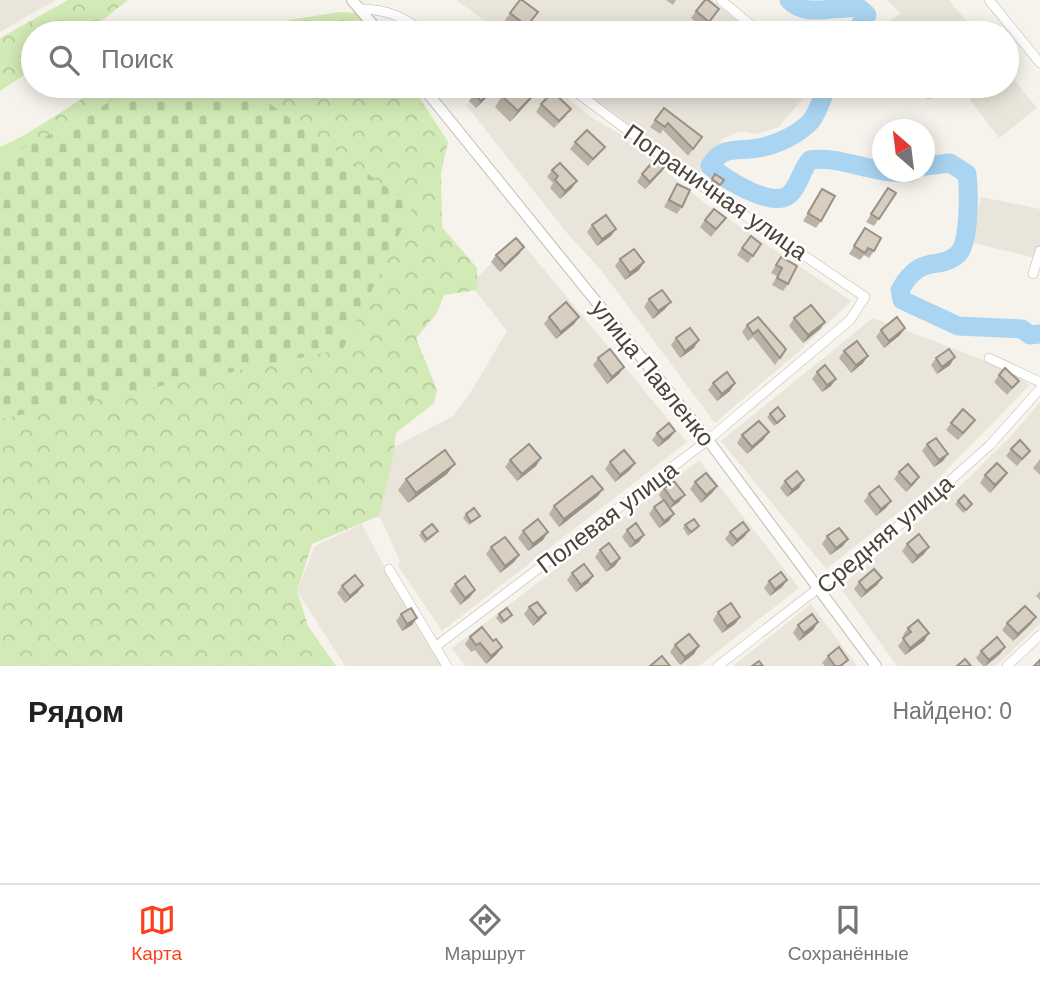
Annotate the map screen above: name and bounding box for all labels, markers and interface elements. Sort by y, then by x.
search box [21,21,1019,98]
icon: search [45,41,83,79]
text: Поиск [101,44,173,74]
street label: Пограничная улица [619,119,813,266]
north arrow [872,119,935,182]
street label: улица Павленко [586,294,720,452]
street label: Полевая улица [531,455,683,579]
street label: Средняя улица [811,469,959,599]
text: Рядом [28,695,124,728]
text: Найдено: 0 [892,698,1012,724]
tab: Карта [131,901,182,965]
tab: Маршрут [444,901,525,965]
tab: Сохранённые [788,901,909,965]

